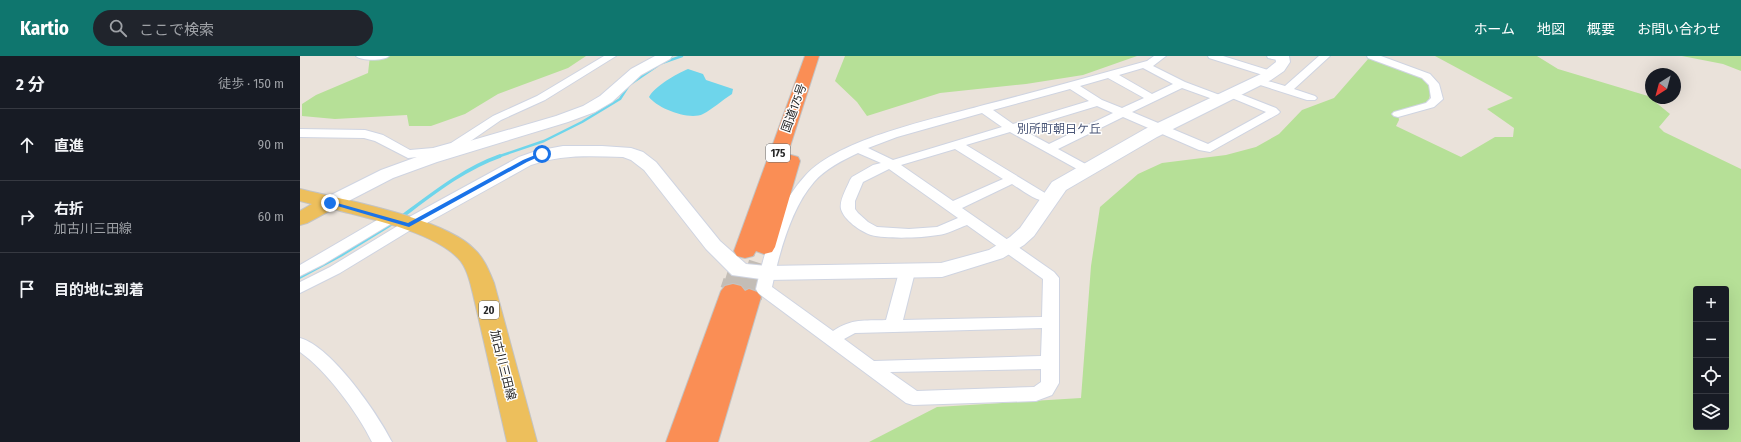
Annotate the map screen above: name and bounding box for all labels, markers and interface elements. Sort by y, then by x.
search box [93,10,373,46]
text: Kartio [20,17,69,40]
icon: search [107,17,129,39]
text: ここで検索 [139,21,214,39]
text: ホーム [1473,21,1515,38]
text: 地図 [1537,21,1565,38]
text: 概要 [1587,21,1615,38]
text: お問い合わせ [1637,21,1721,38]
north arrow [1645,68,1681,104]
text: 2 分 [16,74,44,95]
text: 徒歩 · 150 m [218,76,284,91]
street label: 国道175号 [779,82,809,134]
district label: 別所町朝日ケ丘 [1017,122,1101,136]
icon: ahead [16,134,38,156]
text: 直進 [54,137,84,155]
text: 90 m [258,137,284,152]
road number: 175 [766,144,790,162]
route start [533,145,551,163]
route end [321,194,339,212]
text: 右折 [54,200,84,218]
icon: right [16,206,38,228]
text: 60 m [258,209,284,224]
text: 加古川三田線 [54,221,132,236]
icon: arrive [16,278,38,300]
text: 目的地に到着 [54,281,144,299]
map controls [1693,286,1729,430]
button: + [1693,286,1729,322]
road number: 20 [479,301,499,319]
button: − [1693,322,1729,358]
street label: 加古川三田線 [487,328,519,402]
button: locate [1693,358,1729,394]
button: layers [1693,394,1729,430]

